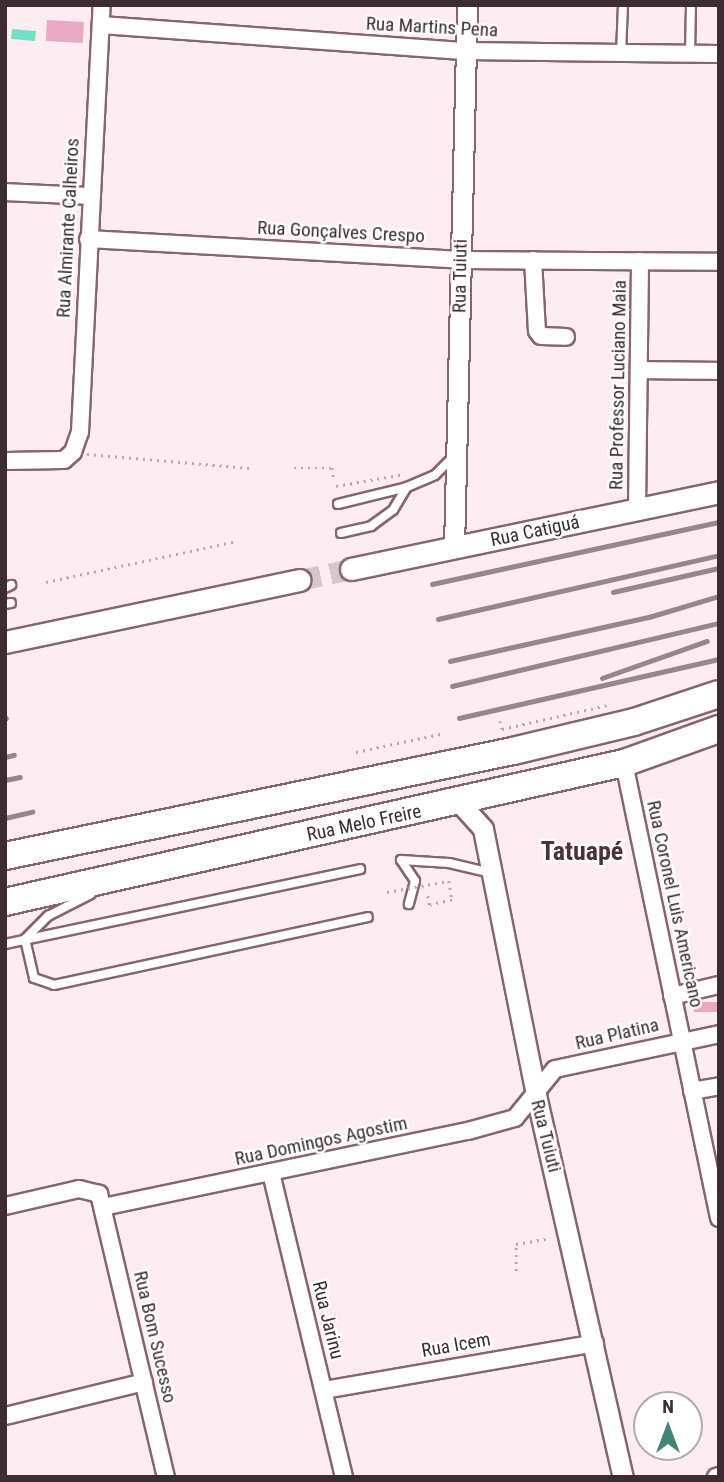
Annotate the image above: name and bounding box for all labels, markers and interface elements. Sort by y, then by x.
street label: Rua Martins Pena [365,12,499,42]
street label: Rua Almirante Calheiros [52,138,84,318]
street label: Rua Gonçalves Crespo [257,216,425,248]
street label: Rua Tuiuti [448,239,472,313]
street label: Rua Professor Luciano Maia [605,280,631,490]
street label: Rua Catiguá [488,510,582,552]
street label: Rua Coronel Luis Americano [642,798,708,1010]
street label: Rua Melo Freire [305,800,423,846]
district label: Tatuapé [541,836,623,868]
street label: Rua Platina [573,1013,661,1055]
street label: Rua Tuiuti [526,1097,566,1175]
street label: Rua Domingos Agostim [233,1112,409,1170]
street label: Rua Bom Sucesso [129,1269,181,1405]
street label: Rua Jarinu [307,1279,349,1361]
street label: Rua Icem [420,1328,492,1362]
north arrow [633,1391,703,1461]
text: N [662,1395,674,1418]

